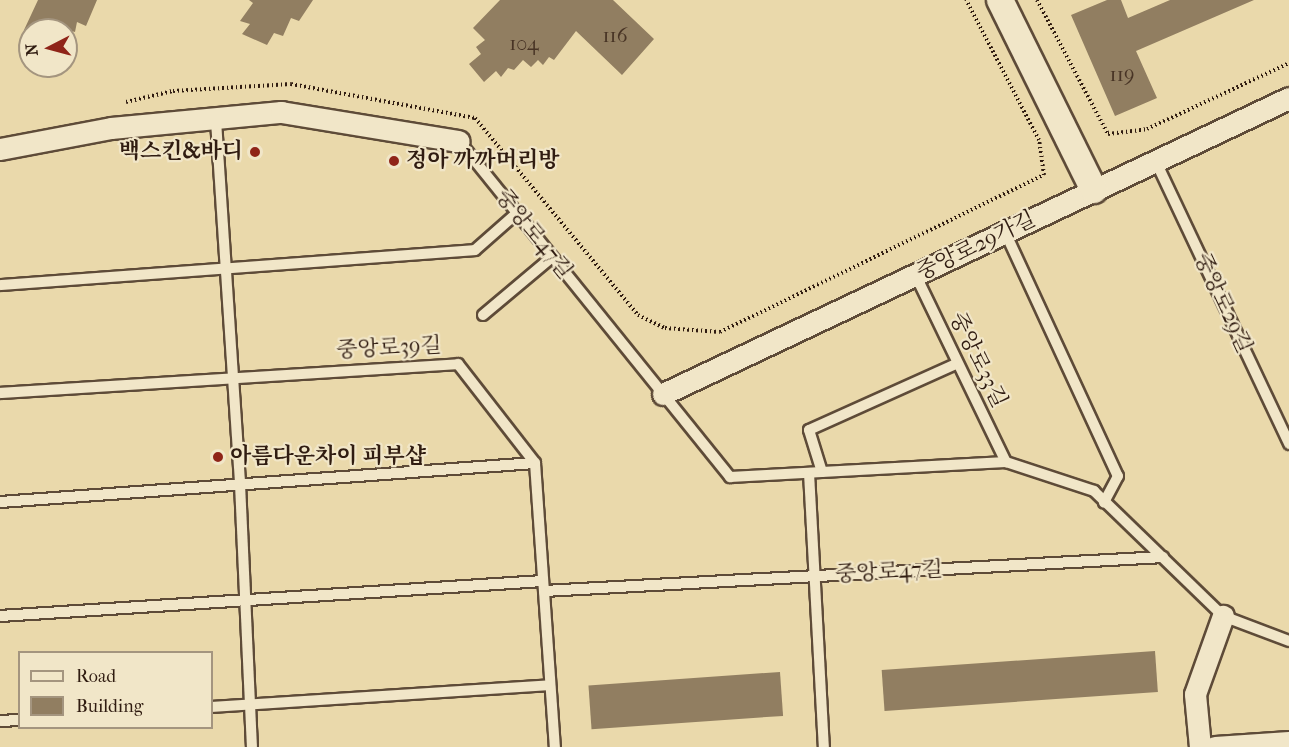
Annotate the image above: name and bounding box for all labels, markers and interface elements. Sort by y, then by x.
north arrow [18,18,78,78]
house number: 116 [602,23,628,47]
house number: 104 [509,31,539,55]
text: N [22,43,42,57]
house number: 119 [1110,62,1134,86]
place label: 백스킨&바디 [119,139,243,165]
marker: 백스킨&바디 [248,145,262,159]
place label: 정아 까까머리방 [406,148,559,174]
marker: 정아 까까머리방 [387,154,401,168]
street label: 중앙로47길 [490,184,578,284]
street label: 중앙로29가길 [912,206,1040,286]
street label: 중앙로29길 [1188,249,1258,357]
street label: 중앙로33길 [944,308,1012,412]
street label: 중앙로39길 [336,332,442,364]
place label: 아름다운차이 피부샵 [230,444,426,470]
marker: 아름다운차이 피부샵 [211,450,225,464]
street label: 중앙로47길 [834,556,944,588]
legend [18,651,213,729]
text: Road [76,666,116,687]
text: Building [76,696,143,717]

